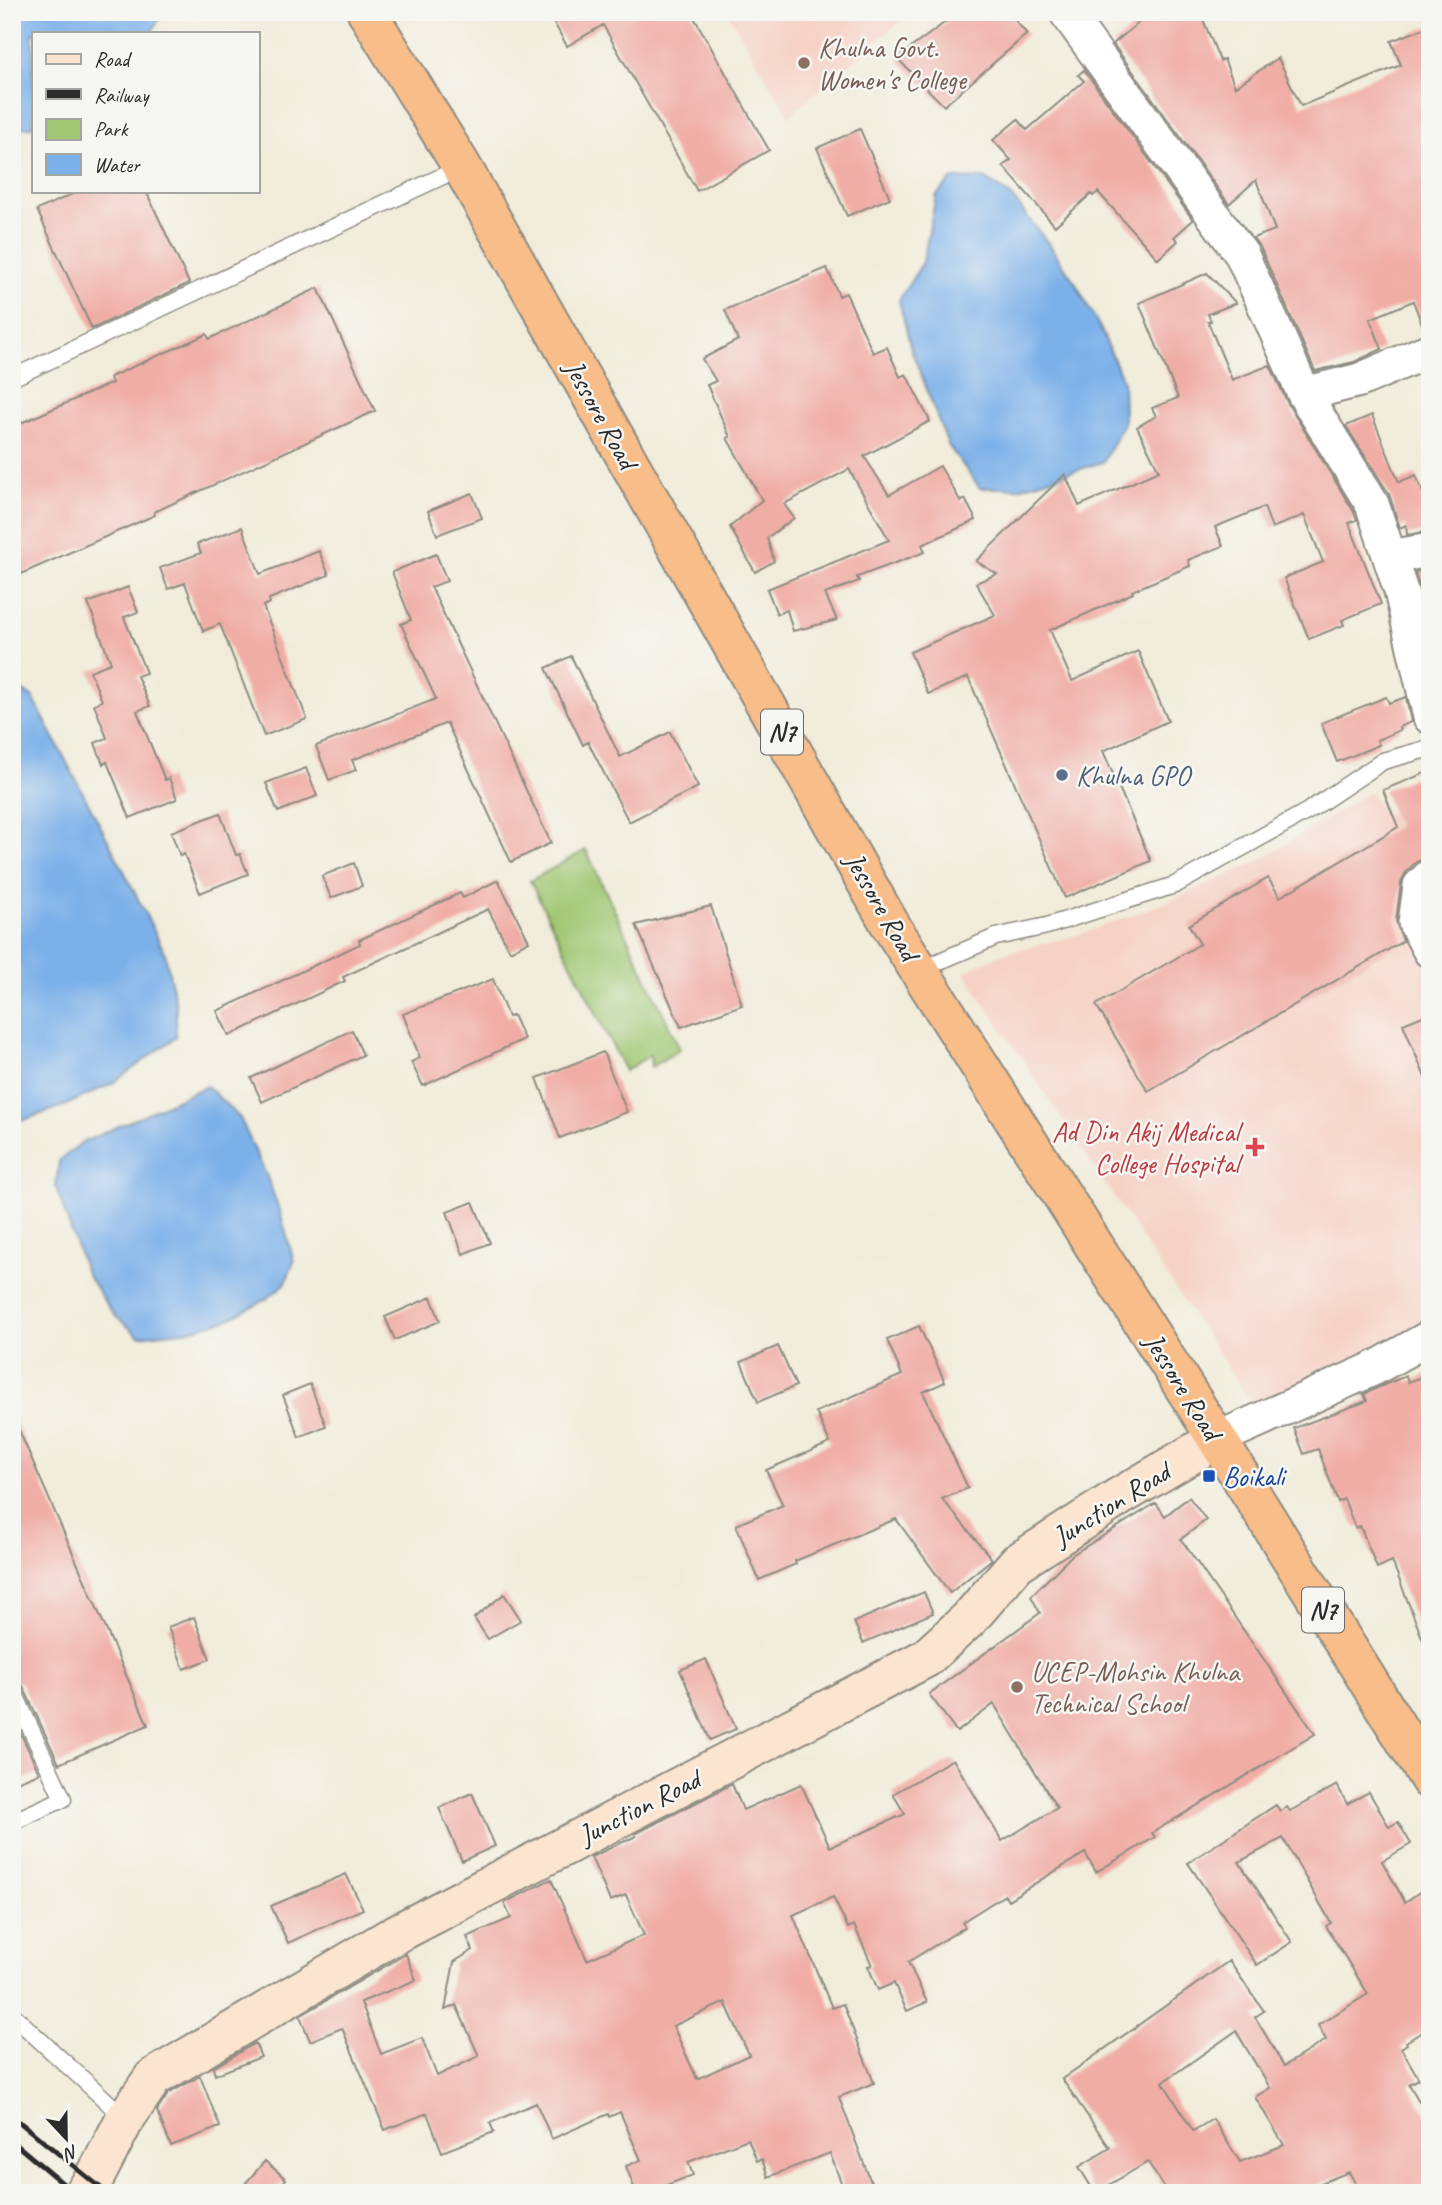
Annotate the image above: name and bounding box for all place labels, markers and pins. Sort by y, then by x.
place label: Khulna Govt. Women's College [818,30,968,97]
marker: Khulna Govt. Women's College [796,55,812,71]
place label: Khulna GPO [1076,758,1193,793]
marker: Khulna GPO [1054,767,1070,783]
place label: Ad Din Akij Medical College Hospital [1052,1114,1244,1181]
marker: Ad Din Akij Medical College Hospital [1245,1137,1265,1157]
place label: Boikali [1223,1459,1288,1494]
marker: Boikali [1201,1468,1217,1484]
place label: UCEP-Mohsin Khulna Technical School [1031,1654,1241,1721]
marker: UCEP-Mohsin Khulna Technical School [1009,1679,1025,1695]

